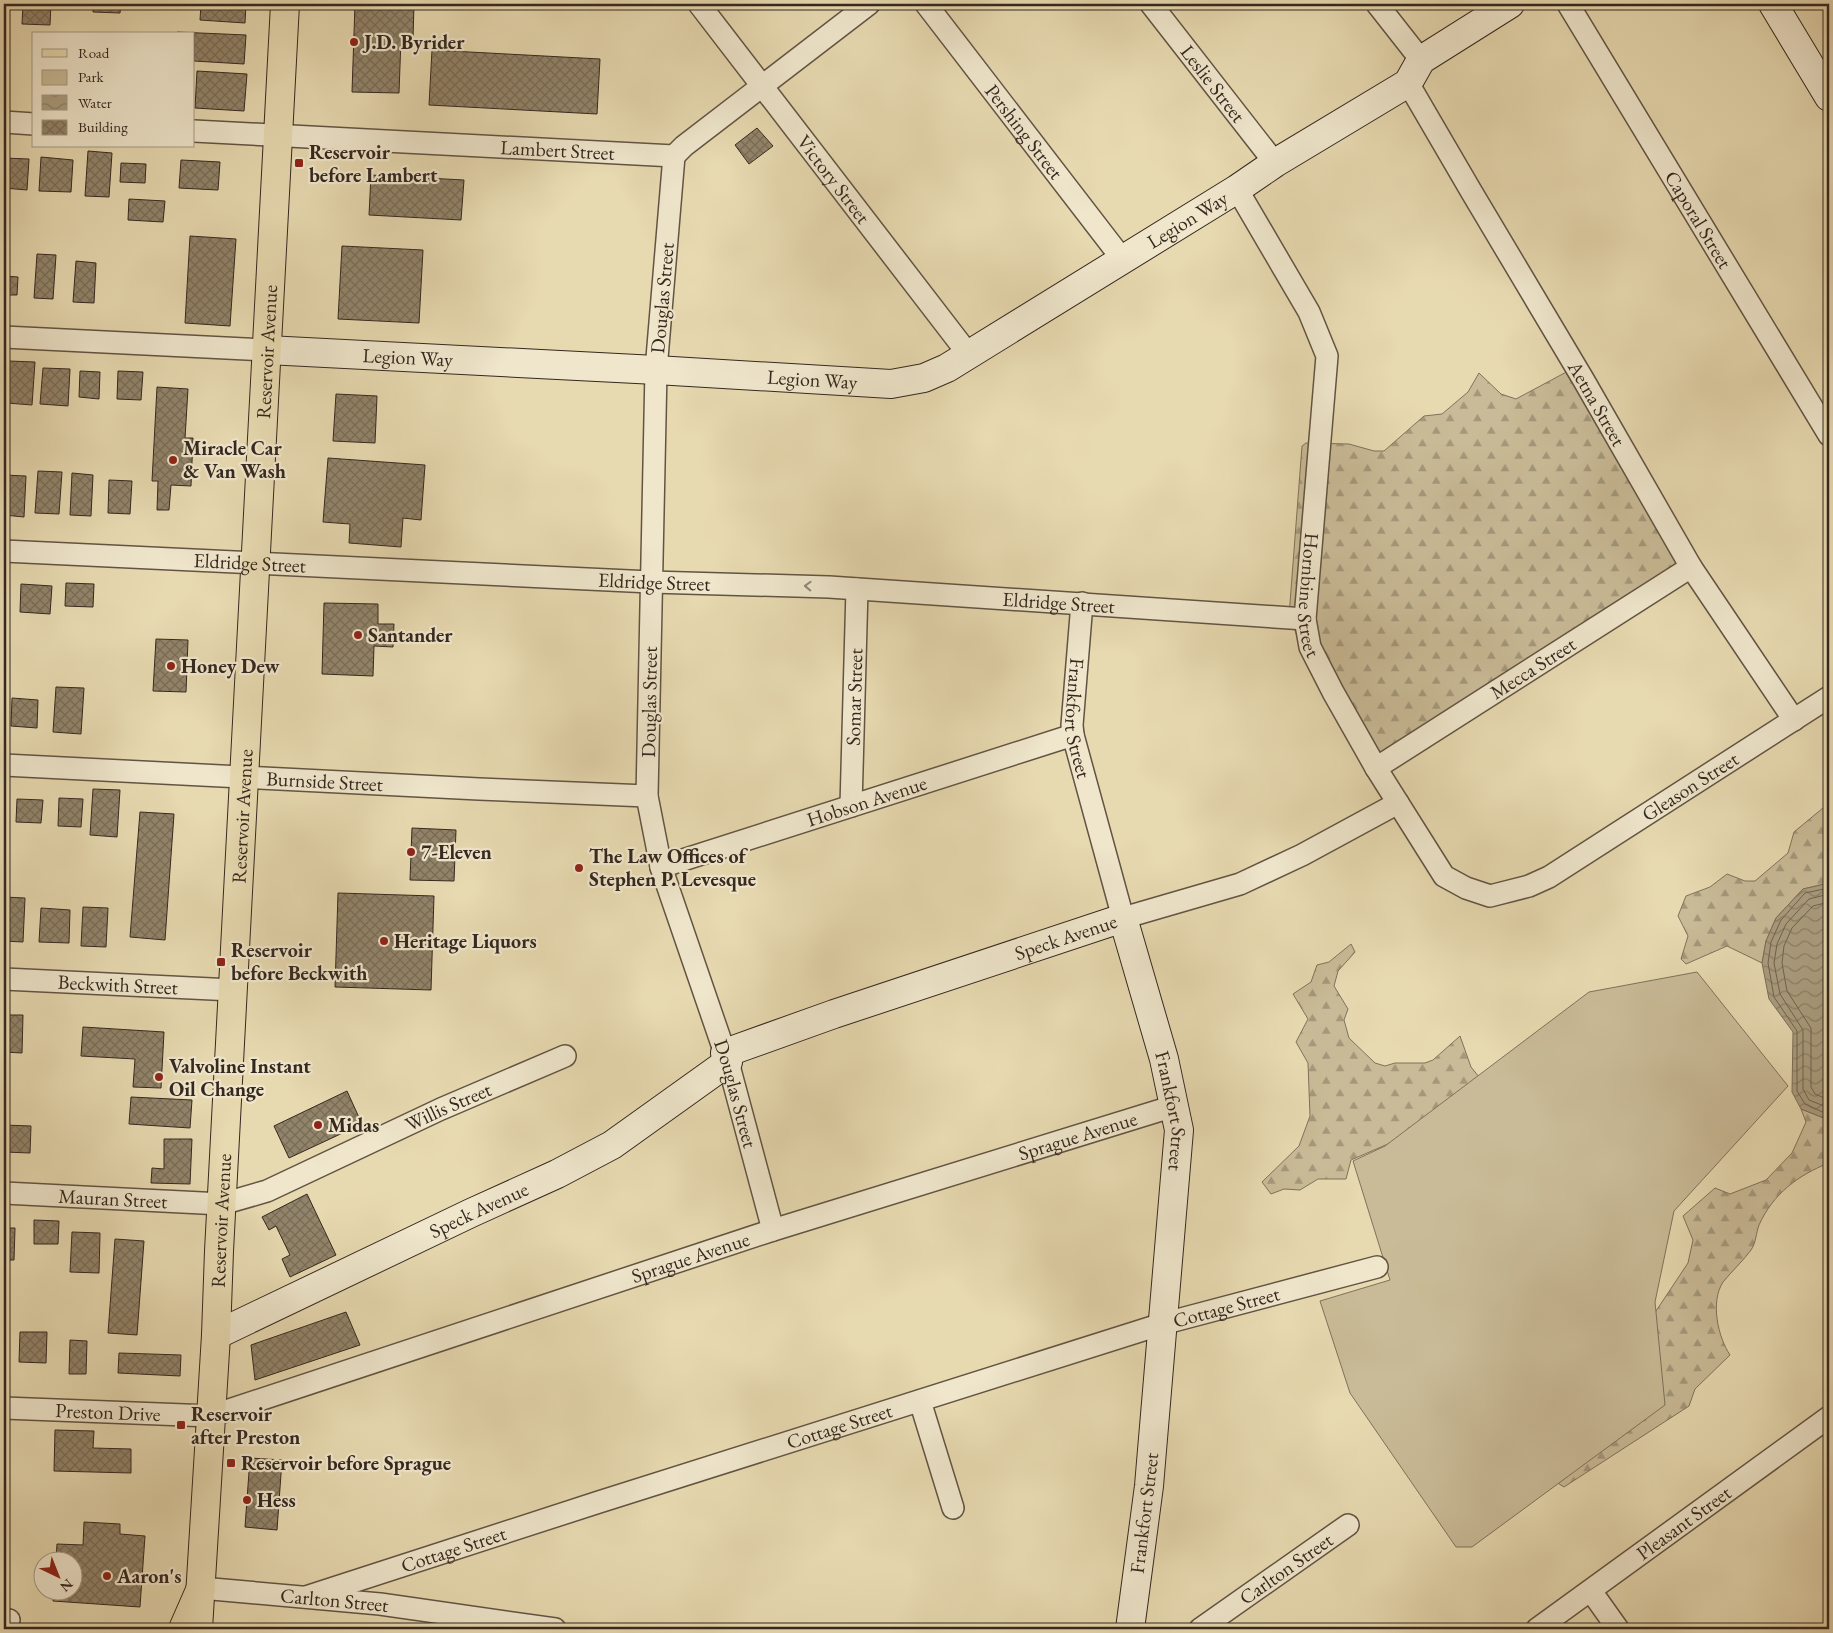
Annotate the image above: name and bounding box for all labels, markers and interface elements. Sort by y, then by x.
place label: J.D. Byrider [362,29,465,55]
legend [32,32,195,148]
marker: J.D. Byrider [348,36,360,48]
street label: Leslie Street [1175,40,1252,128]
text: Road [78,43,110,62]
text: Park [78,67,105,86]
street label: Pershing Street [979,79,1070,185]
text: Water [78,93,112,112]
text: Building [78,117,128,136]
street label: Victory Street [791,129,877,230]
street label: Lambert Street [500,134,616,166]
place label: Reservoir before Lambert [309,139,438,188]
marker: Reservoir before Lambert [293,157,305,169]
street label: Caporal Street [1659,166,1739,274]
street label: Legion Way [1142,185,1233,254]
street label: Douglas Street [644,241,680,355]
street label: Reservoir Avenue [250,284,283,420]
street label: Legion Way [362,342,454,373]
street label: Aetna Street [1562,355,1632,451]
street label: Legion Way [766,364,858,395]
place label: Miracle Car & Van Wash [183,435,286,484]
marker: Miracle Car & Van Wash [167,454,179,466]
street label: Hornbine Street [1292,532,1326,663]
street label: Eldridge Street [193,547,307,578]
street label: Eldridge Street [597,566,712,597]
one-way arrow [804,581,812,591]
street label: Eldridge Street [1002,586,1116,619]
place label: Santander [368,622,453,648]
marker: Santander [352,629,364,641]
street label: Mecca Street [1485,631,1581,705]
street label: Douglas Street [635,645,663,758]
street label: Somar Street [840,647,868,746]
place label: Honey Dew [181,653,280,679]
street label: Frankfort Street [1059,657,1097,782]
marker: Honey Dew [165,660,177,672]
street label: Gleason Street [1637,745,1744,827]
street label: Reservoir Avenue [225,748,259,884]
street label: Burnside Street [266,765,384,797]
street label: Hobson Avenue [803,770,930,833]
place label: 7-Eleven [421,839,492,865]
place label: The Law Offices of Stephen P. Levesque [589,843,756,892]
marker: 7-Eleven [405,846,417,858]
marker: The Law Offices of Stephen P. Levesque [573,862,585,874]
street label: Speck Avenue [1011,908,1120,966]
place label: Heritage Liquors [394,928,537,954]
marker: Heritage Liquors [378,935,390,947]
place label: Reservoir before Beckwith [231,937,367,986]
marker: Reservoir before Beckwith [215,956,227,968]
street label: Beckwith Street [57,969,179,1000]
street label: Douglas Street [708,1036,764,1151]
street label: Frankfort Street [1149,1048,1192,1173]
place label: Valvoline Instant Oil Change [169,1053,311,1102]
marker: Valvoline Instant Oil Change [153,1071,165,1083]
street label: Willis Street [401,1076,496,1137]
street label: Sprague Avenue [1015,1105,1140,1166]
place label: Midas [328,1112,379,1138]
marker: Midas [312,1119,324,1131]
street label: Reservoir Avenue [205,1153,237,1288]
street label: Speck Avenue [425,1176,533,1244]
street label: Mauran Street [58,1183,169,1214]
street label: Sprague Avenue [628,1226,753,1289]
street label: Cottage Street [1170,1280,1283,1334]
street label: Preston Drive [55,1397,161,1427]
street label: Cottage Street [783,1397,896,1455]
place label: Reservoir after Preston [191,1401,300,1450]
marker: Reservoir after Preston [175,1419,187,1431]
place label: Reservoir before Sprague [241,1450,451,1476]
street label: Frankfort Street [1124,1450,1164,1575]
marker: Reservoir before Sprague [225,1457,237,1469]
street label: Pleasant Street [1631,1479,1737,1566]
place label: Hess [257,1487,296,1513]
marker: Hess [241,1494,253,1506]
street label: Cottage Street [398,1520,510,1578]
street label: Carlton Street [1234,1526,1338,1610]
north arrow [32,1550,82,1600]
place label: Aaron's [116,1563,182,1589]
marker: Aaron's [101,1570,113,1582]
text: N [56,1575,77,1596]
street label: Carlton Street [279,1582,391,1618]

